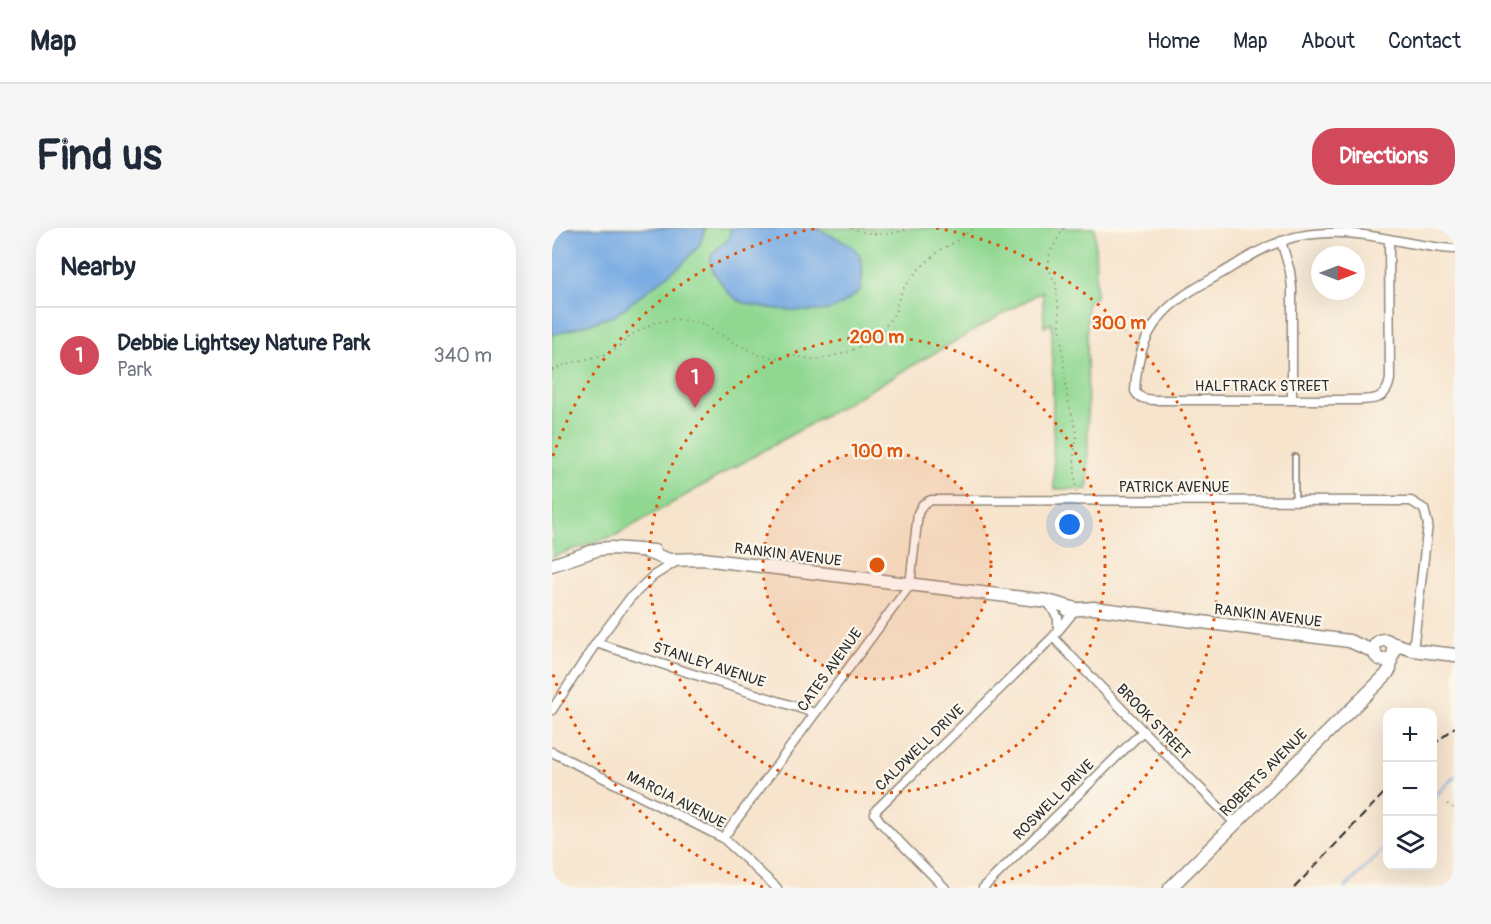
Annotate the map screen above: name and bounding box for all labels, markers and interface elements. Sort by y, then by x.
text: Map [30,24,76,59]
text: Home [1147,28,1200,55]
text: Map [1233,28,1268,55]
text: About [1301,28,1355,55]
text: Contact [1388,28,1461,55]
button: Directions [1312,128,1455,185]
text: Find us [36,130,162,182]
north arrow [1311,246,1365,300]
text: Nearby [60,251,136,283]
text: 300 m [1092,312,1146,335]
text: 200 m [850,326,904,349]
text: Debbie Lightsey Nature Park [117,329,370,357]
text: 1 [76,343,83,368]
text: 340 m [433,343,492,368]
text: Park [117,357,152,382]
pin: 1 [676,358,714,408]
street label: HALFTRACK STREET [1195,377,1329,396]
text: 100 m [851,440,903,463]
street label: PATRICK AVENUE [1119,478,1230,497]
your location [1055,510,1084,539]
street label: RANKIN AVENUE [733,539,843,571]
centre of rings [867,555,887,575]
street label: RANKIN AVENUE [1213,600,1323,632]
street label: CATES AVENUE [793,624,867,715]
street label: STANLEY AVENUE [650,638,768,692]
street label: BROOK STREET [1112,680,1194,764]
street label: CALDWELL DRIVE [871,700,969,795]
map controls [1383,708,1437,870]
button: + [1383,708,1437,762]
street label: ROBERTS AVENUE [1216,725,1312,821]
street label: ROSWELL DRIVE [1010,755,1099,844]
button: − [1383,762,1437,816]
street label: MARCIA AVENUE [623,767,729,833]
button: layers [1383,816,1437,870]

